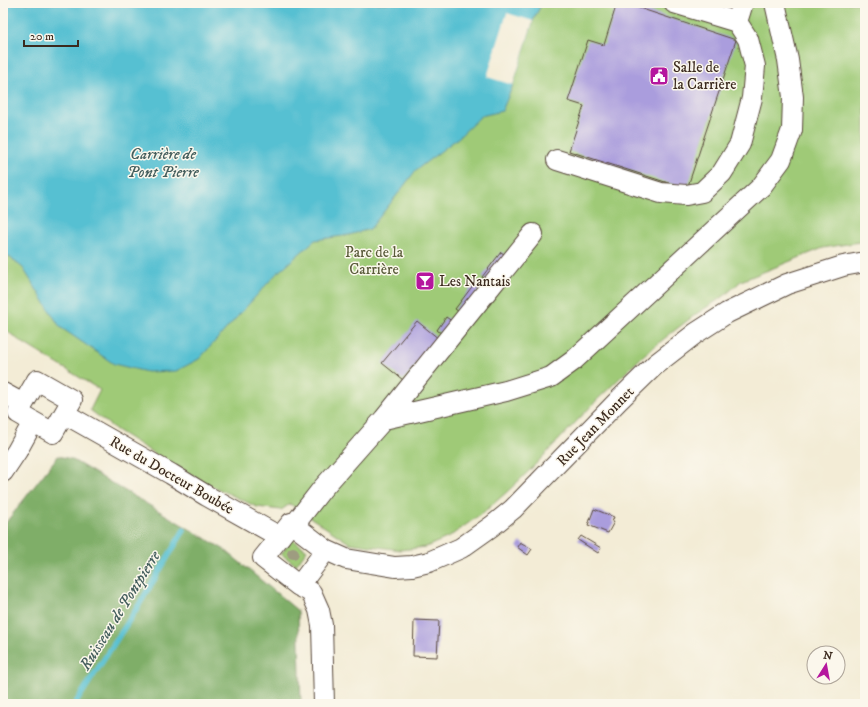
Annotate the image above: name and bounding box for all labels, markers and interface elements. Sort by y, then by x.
scale bar [24,22,78,48]
text: 20 m [30,29,54,44]
place label: Salle de la Carrière [673,58,736,94]
public building icon: Salle de la Carrière [648,65,670,87]
water label: Carrière de Pont Pierre [127,144,199,182]
park label: Parc de la Carrière [345,243,404,279]
bar icon: Les Nantais [414,270,436,292]
place label: Les Nantais [439,272,510,291]
street label: Rue Jean Monnet [553,382,638,470]
street label: Rue du Docteur Boubée [106,432,237,519]
water label: Ruisseau de Pontpierre [75,547,165,675]
north arrow [806,645,846,685]
text: N [822,648,833,664]

